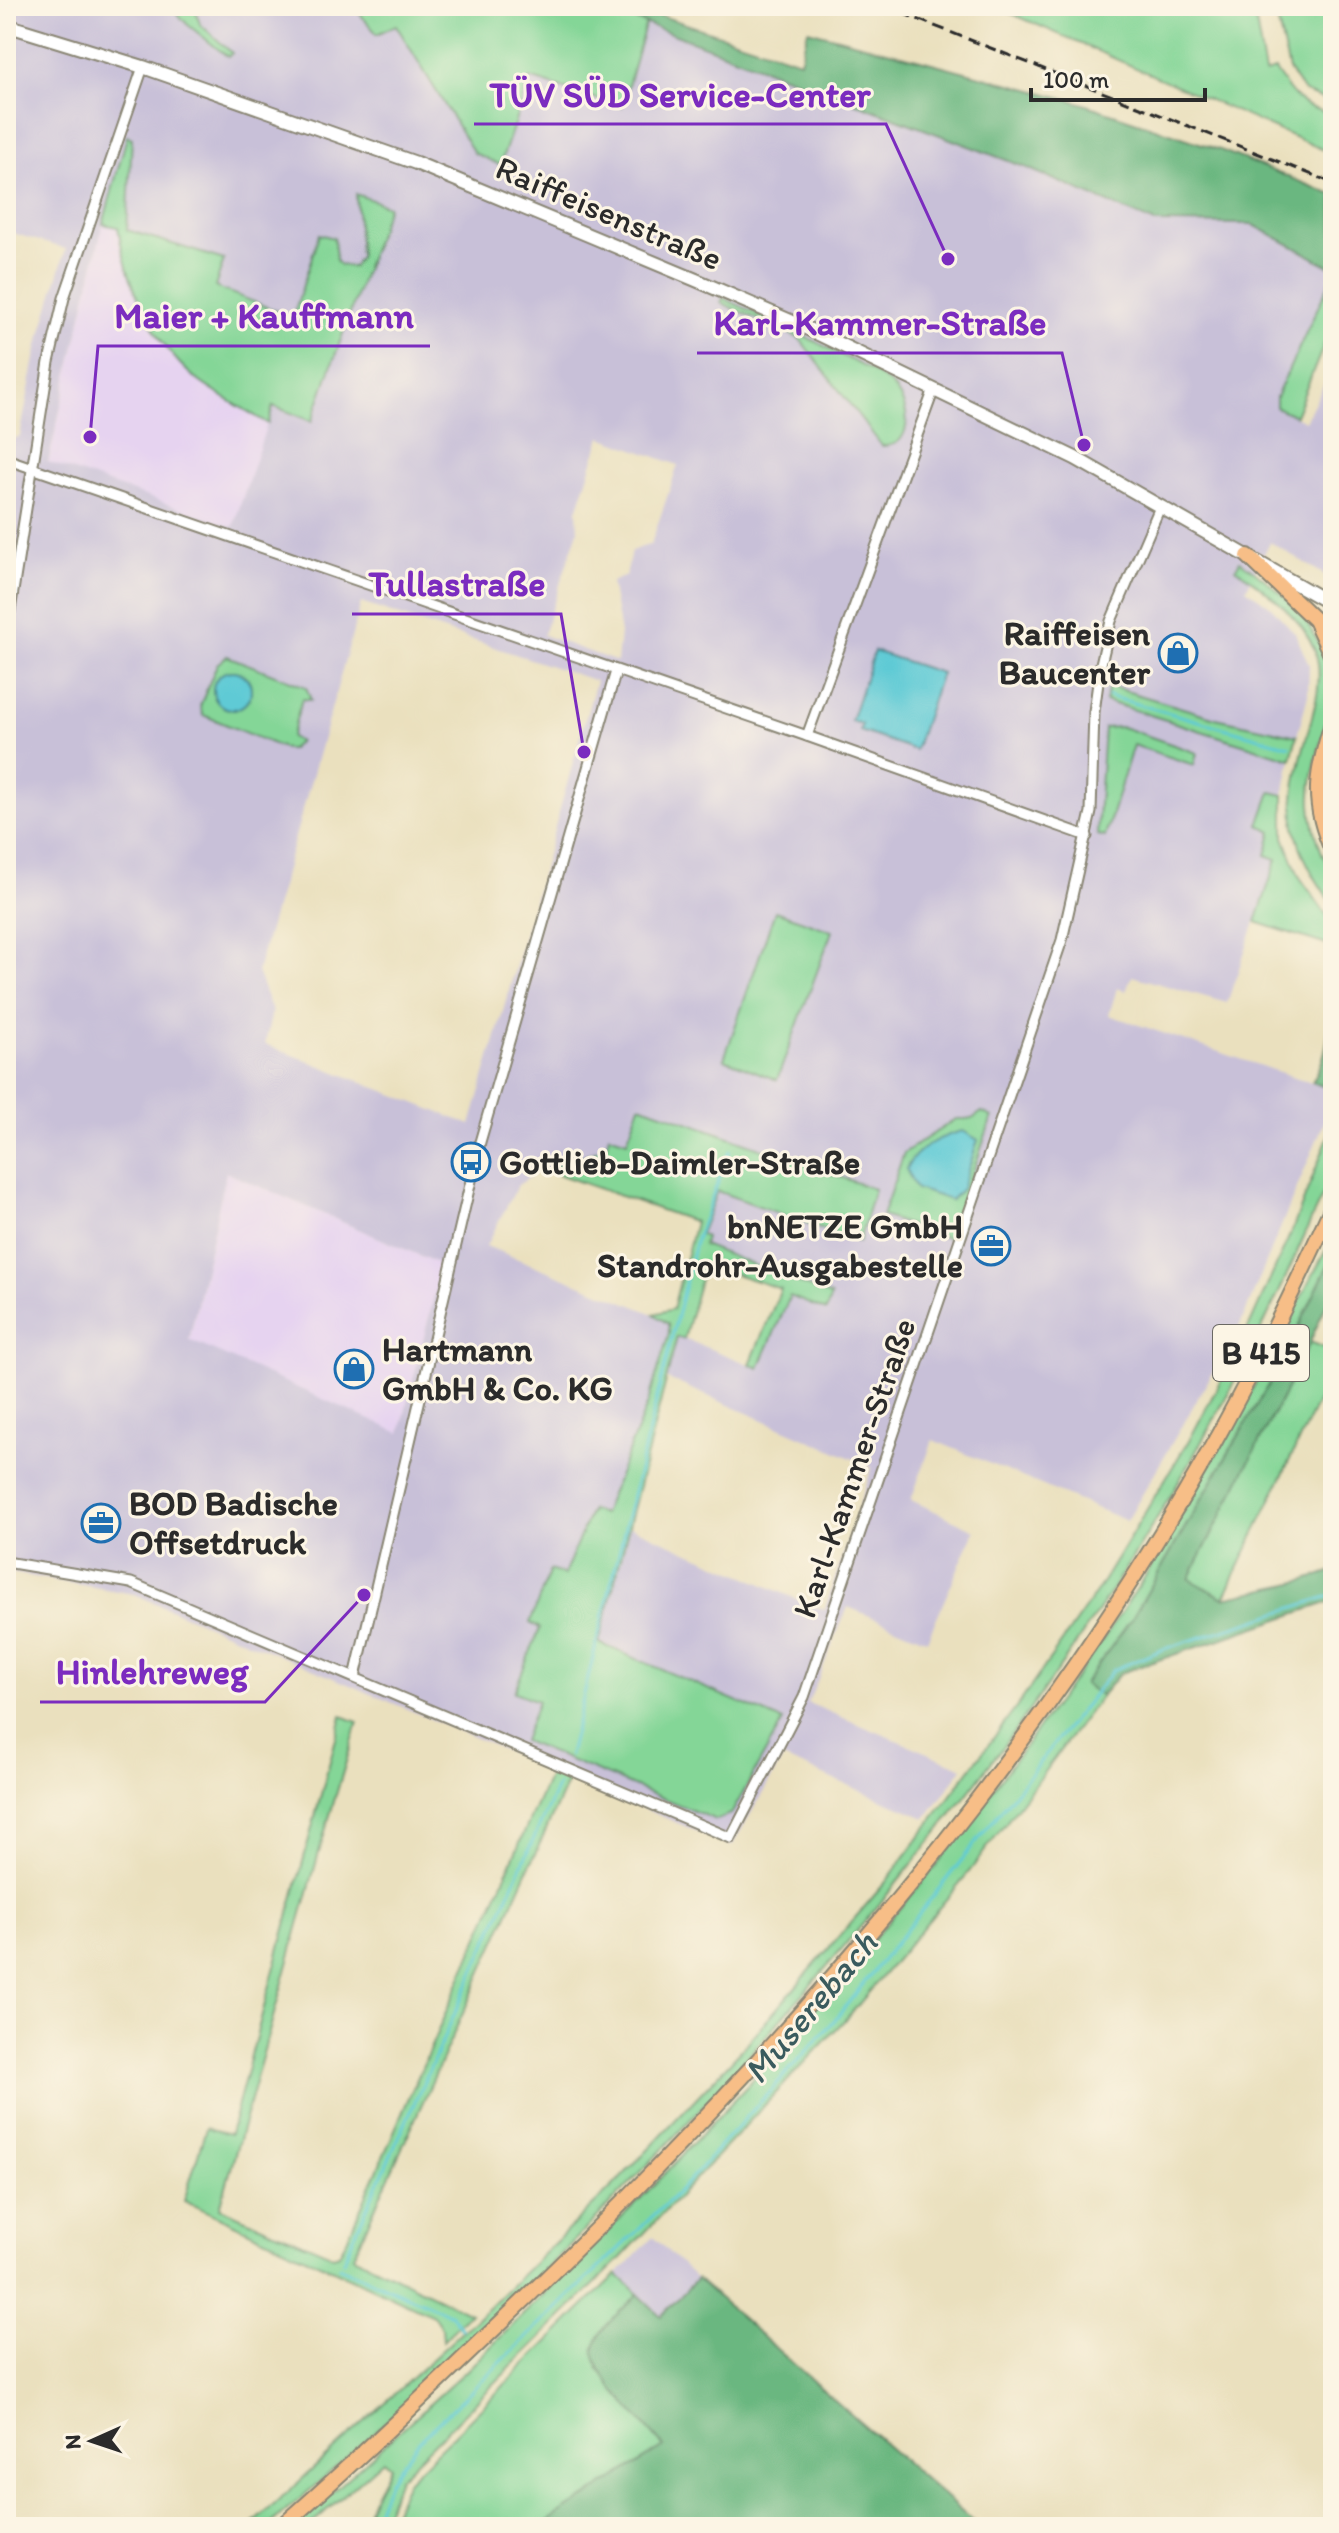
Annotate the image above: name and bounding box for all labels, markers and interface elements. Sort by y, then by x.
scale bar [1031,52,1205,102]
callout: TÜV SÜD Service-Center [474,64,886,124]
text: 100 m [1043,65,1109,94]
text: TÜV SÜD Service-Center [488,73,871,116]
street label: Raiffeisenstraße [490,147,728,279]
callout: Maier + Kauffmann [98,286,430,346]
callout: Karl-Kammer-Straße [697,293,1062,353]
text: Maier + Kauffmann [114,294,414,337]
text: Karl-Kammer-Straße [714,301,1046,344]
callout: Tullastraße [352,554,561,614]
text: Tullastraße [368,562,545,605]
place label: Raiffeisen Baucenter [999,613,1151,693]
shop icon: Raiffeisen Baucenter [1157,632,1199,674]
bus stop icon: Gottlieb-Daimler-Straße [450,1141,492,1183]
place label: Gottlieb-Daimler-Straße [499,1142,860,1183]
place label: bnNETZE GmbH Standrohr-Ausgabestelle [597,1206,963,1286]
office icon: bnNETZE GmbH Standrohr-Ausgabestelle [970,1225,1012,1267]
street label: Karl-Kammer-Straße [783,1313,925,1623]
road number: B 415 [1213,1325,1309,1381]
place label: Hartmann GmbH & Co. KG [382,1329,613,1409]
shop icon: Hartmann GmbH & Co. KG [333,1348,375,1390]
place label: BOD Badische Offsetdruck [129,1483,338,1563]
office icon: BOD Badische Offsetdruck [80,1502,122,1544]
callout: Hinlehreweg [40,1642,265,1702]
text: Hinlehreweg [56,1650,249,1693]
water label: Muserebach [734,1922,886,2092]
north arrow [52,2401,132,2481]
text: N [59,2434,86,2450]

